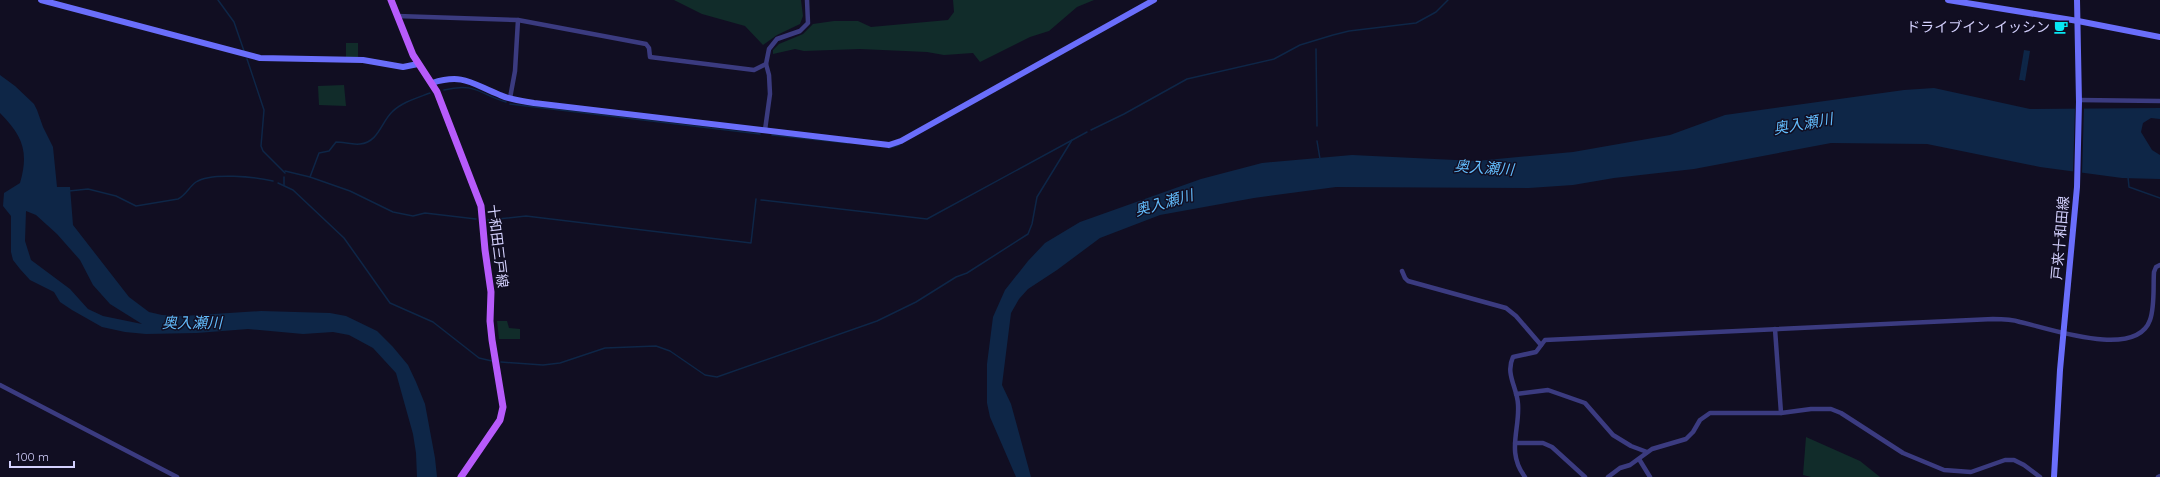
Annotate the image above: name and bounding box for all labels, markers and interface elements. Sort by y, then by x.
place label: ドライブイン イッシン [1906,18,2050,36]
cafe icon: ドライブイン イッシン [2053,19,2069,35]
water label: 奥入瀬川 [1772,109,1836,138]
water label: 奥入瀬川 [1453,156,1517,179]
water label: 奥入瀬川 [1132,185,1197,220]
street label: 戸来十和田線 [2047,195,2073,281]
street label: 十和田三戸線 [484,203,512,289]
water label: 奥入瀬川 [162,313,224,332]
scale bar [10,443,74,469]
text: 100 m [16,449,49,464]

